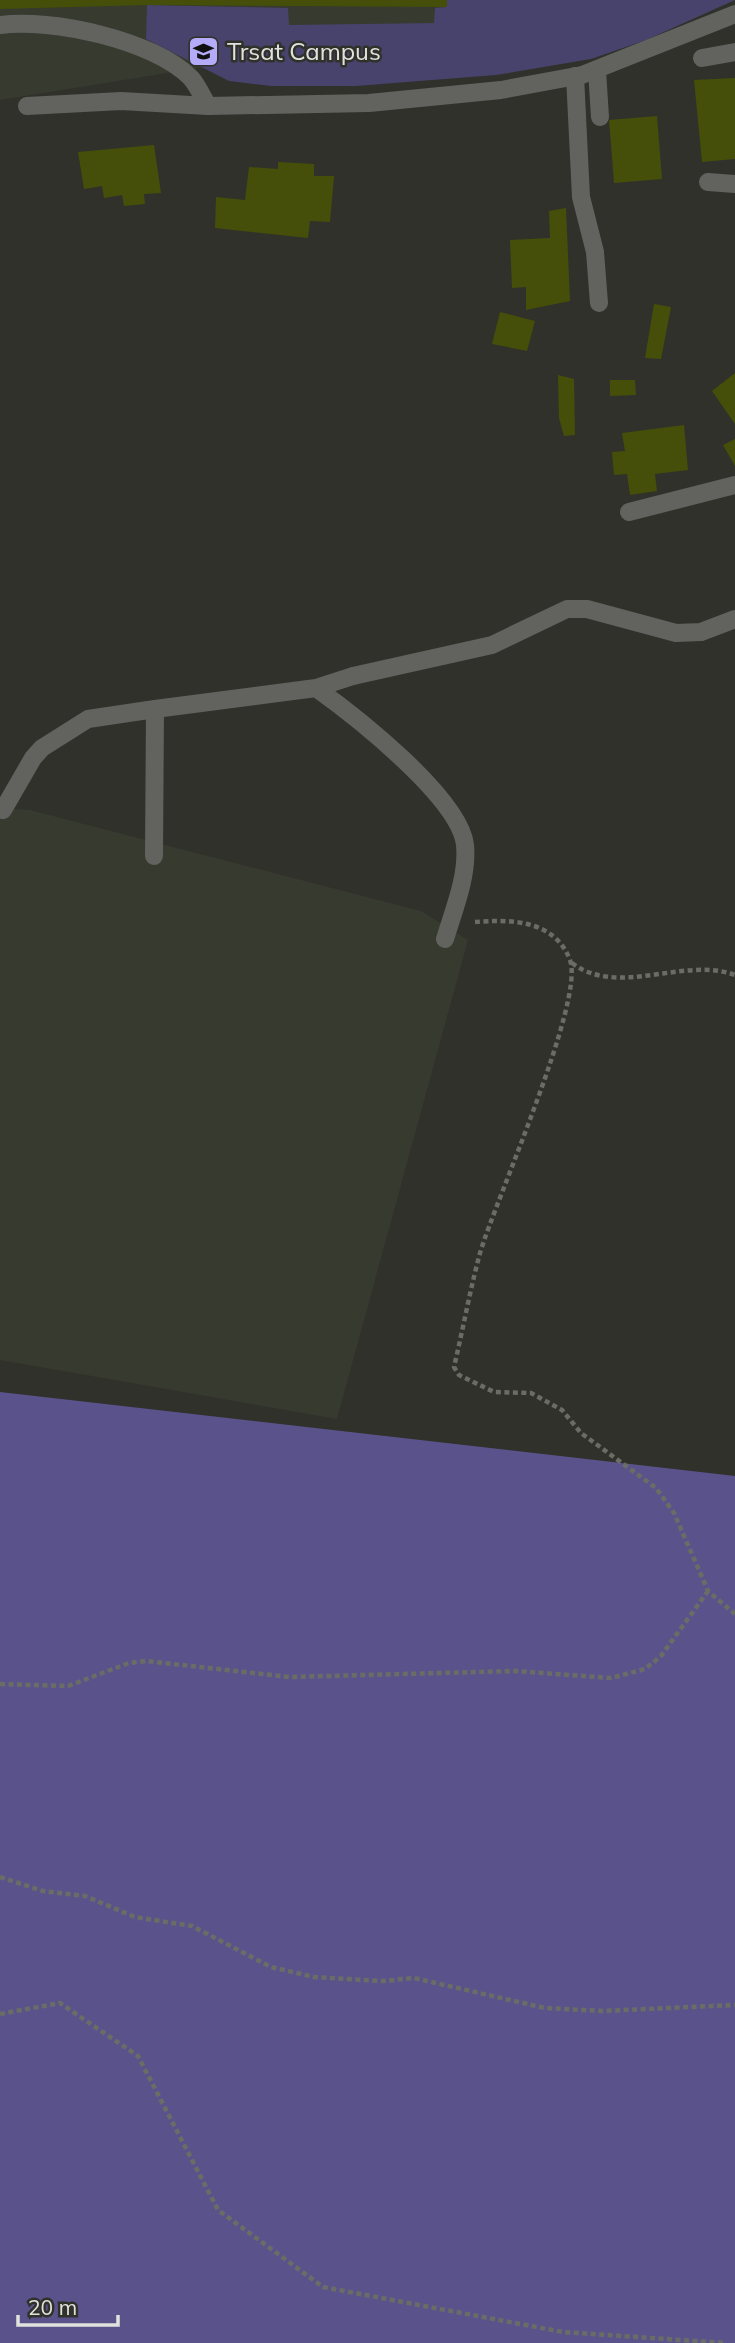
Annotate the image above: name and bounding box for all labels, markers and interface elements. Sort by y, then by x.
school or university icon: Trsat Campus [187,34,221,68]
place label: Trsat Campus [227,36,381,66]
scale bar [18,2284,117,2328]
text: 20 m [28,2294,77,2320]

